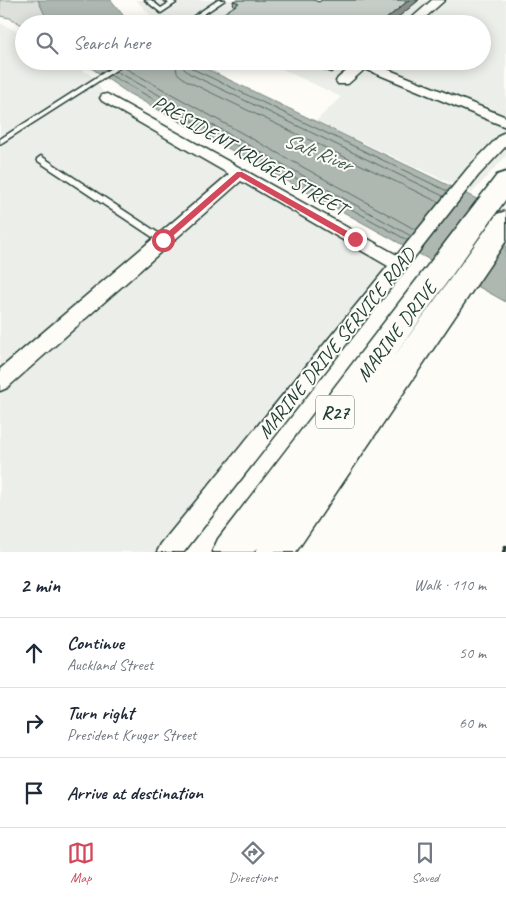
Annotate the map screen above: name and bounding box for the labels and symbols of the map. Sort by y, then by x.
street label: PRESIDENT KRUGER STREET [148,90,355,224]
water label: Salt River [280,127,360,179]
route end [344,228,367,251]
route start [152,229,175,252]
street label: MARINE DRIVE SERVICE ROAD [252,241,422,444]
street label: MARINE DRIVE [351,274,444,386]
road number: R27 [316,396,354,428]

